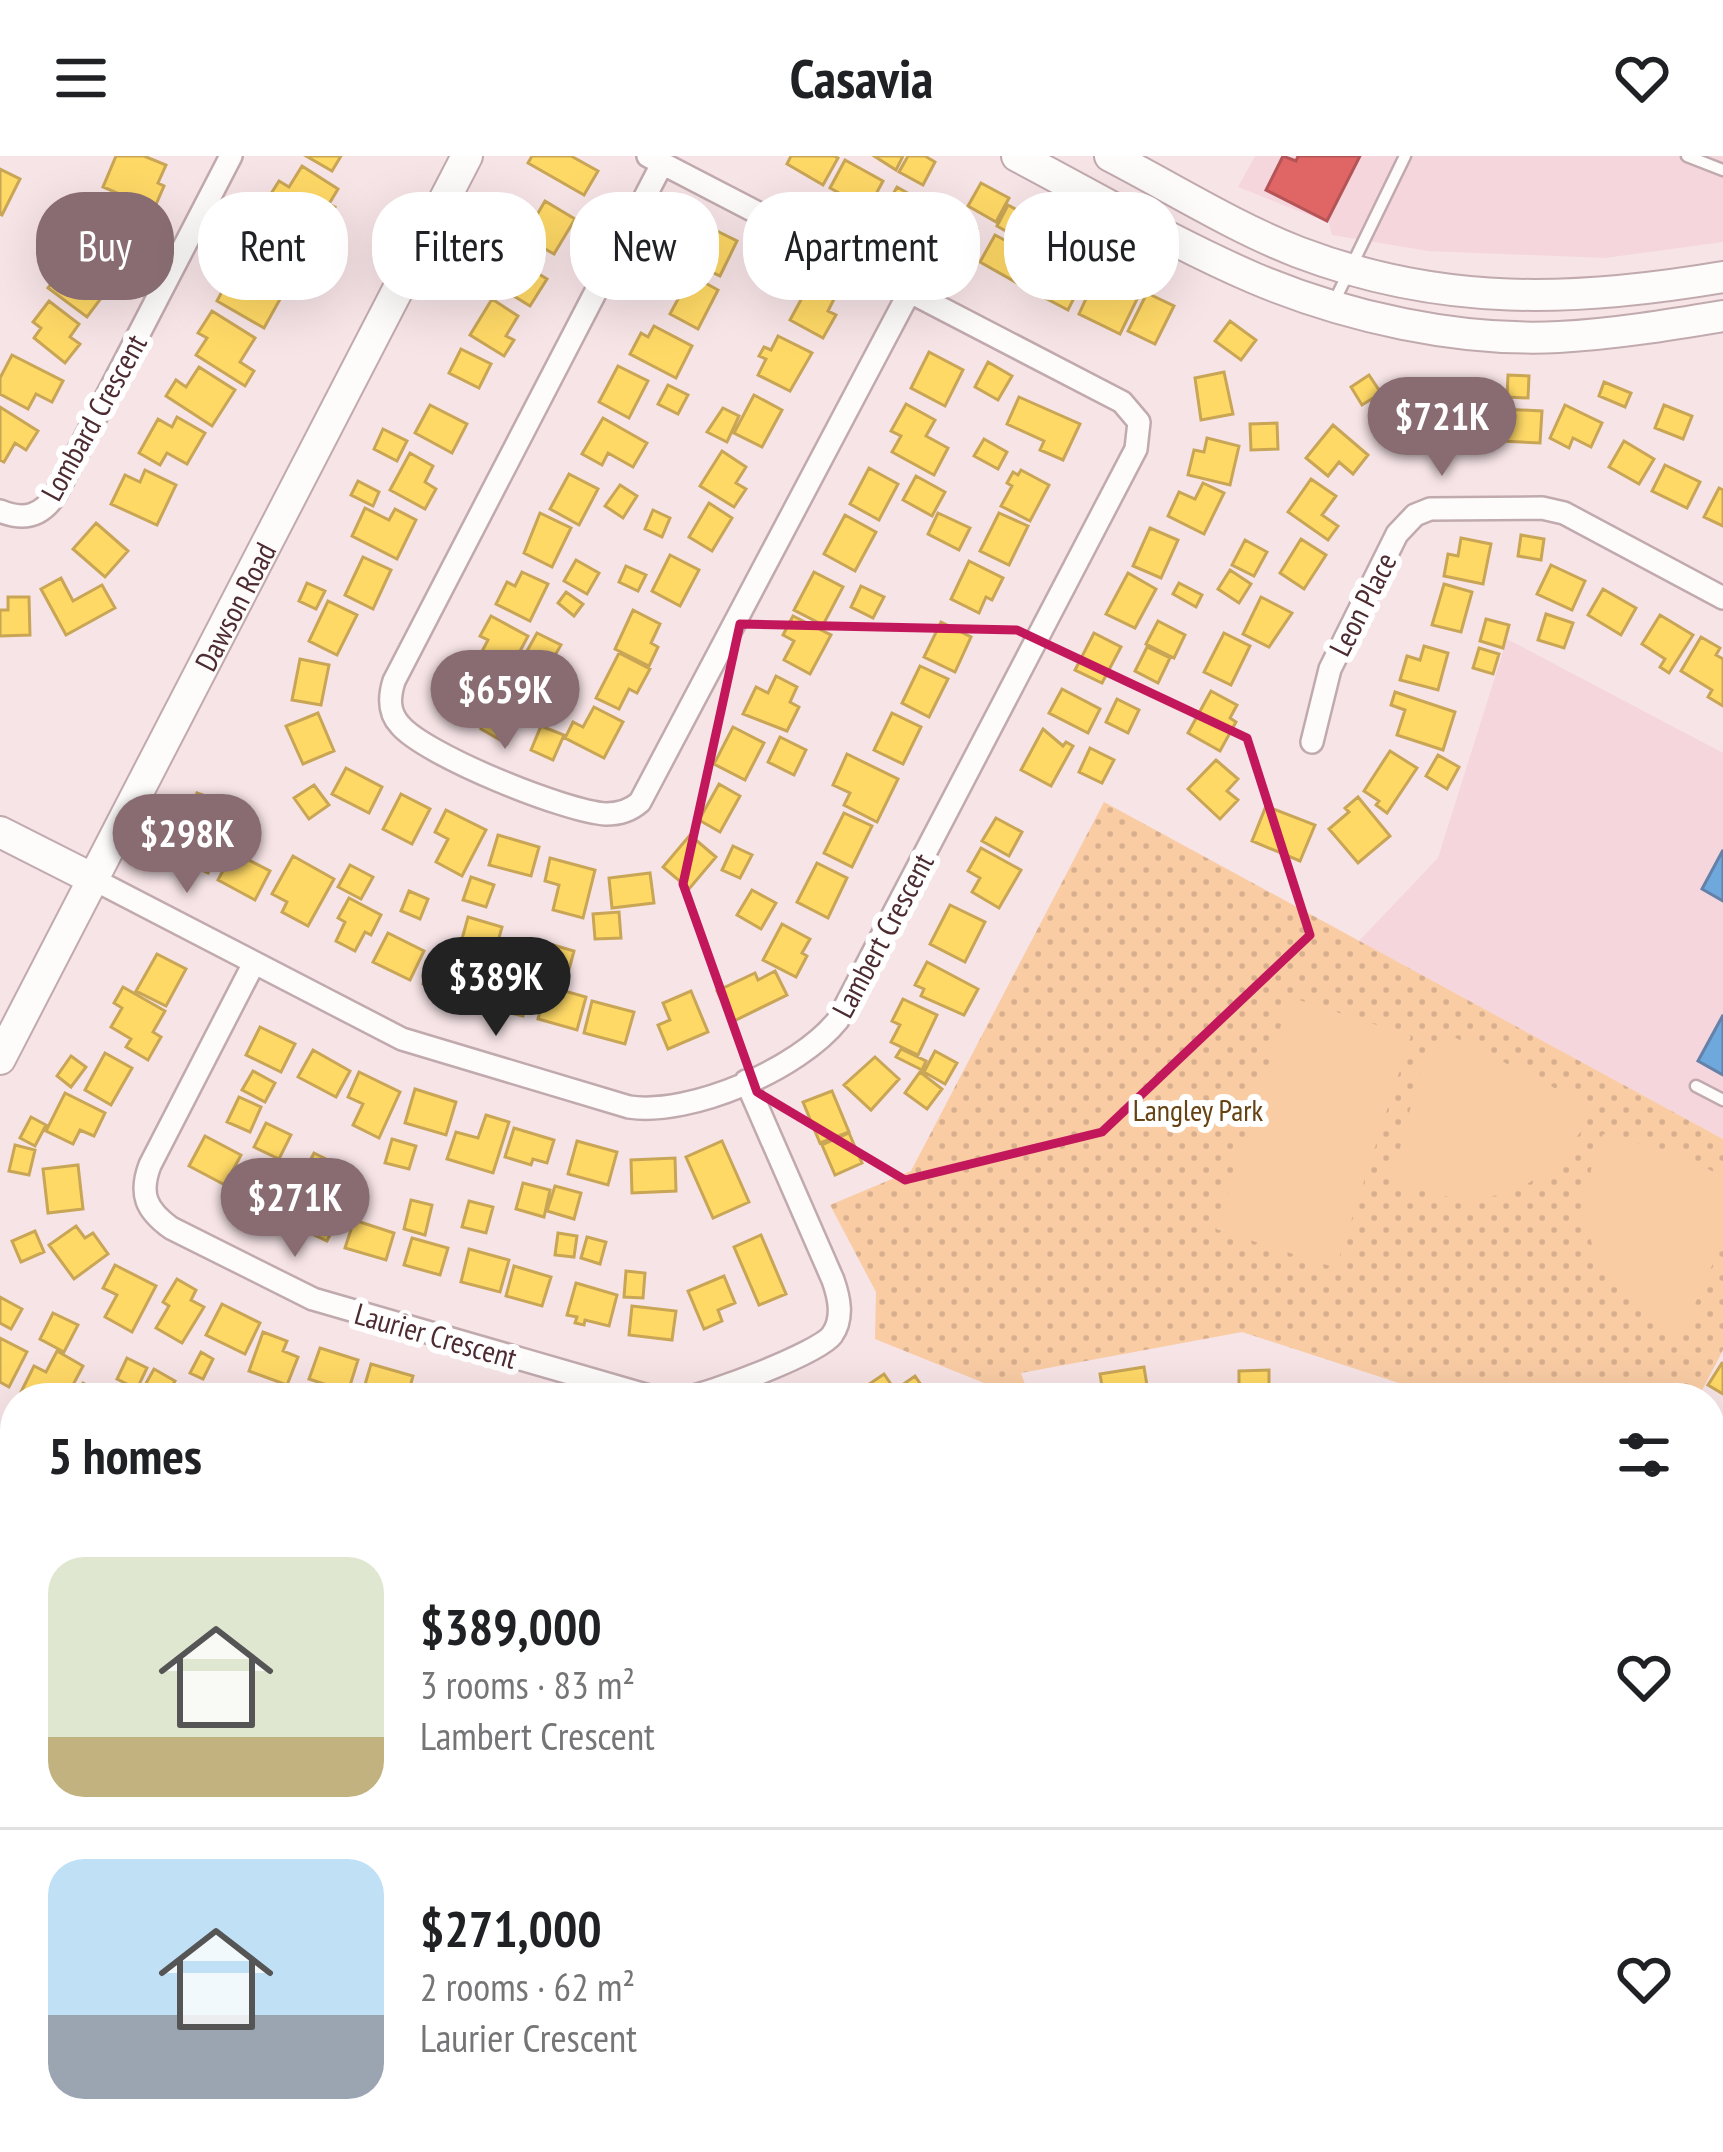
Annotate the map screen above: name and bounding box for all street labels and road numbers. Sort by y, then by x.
street label: Lombard Crescent [31,326,155,507]
street label: Dawson Road [185,535,284,677]
street label: Leon Place [1319,546,1405,662]
street label: Lambert Crescent [822,845,942,1024]
street label: Laurier Crescent [350,1293,522,1377]

